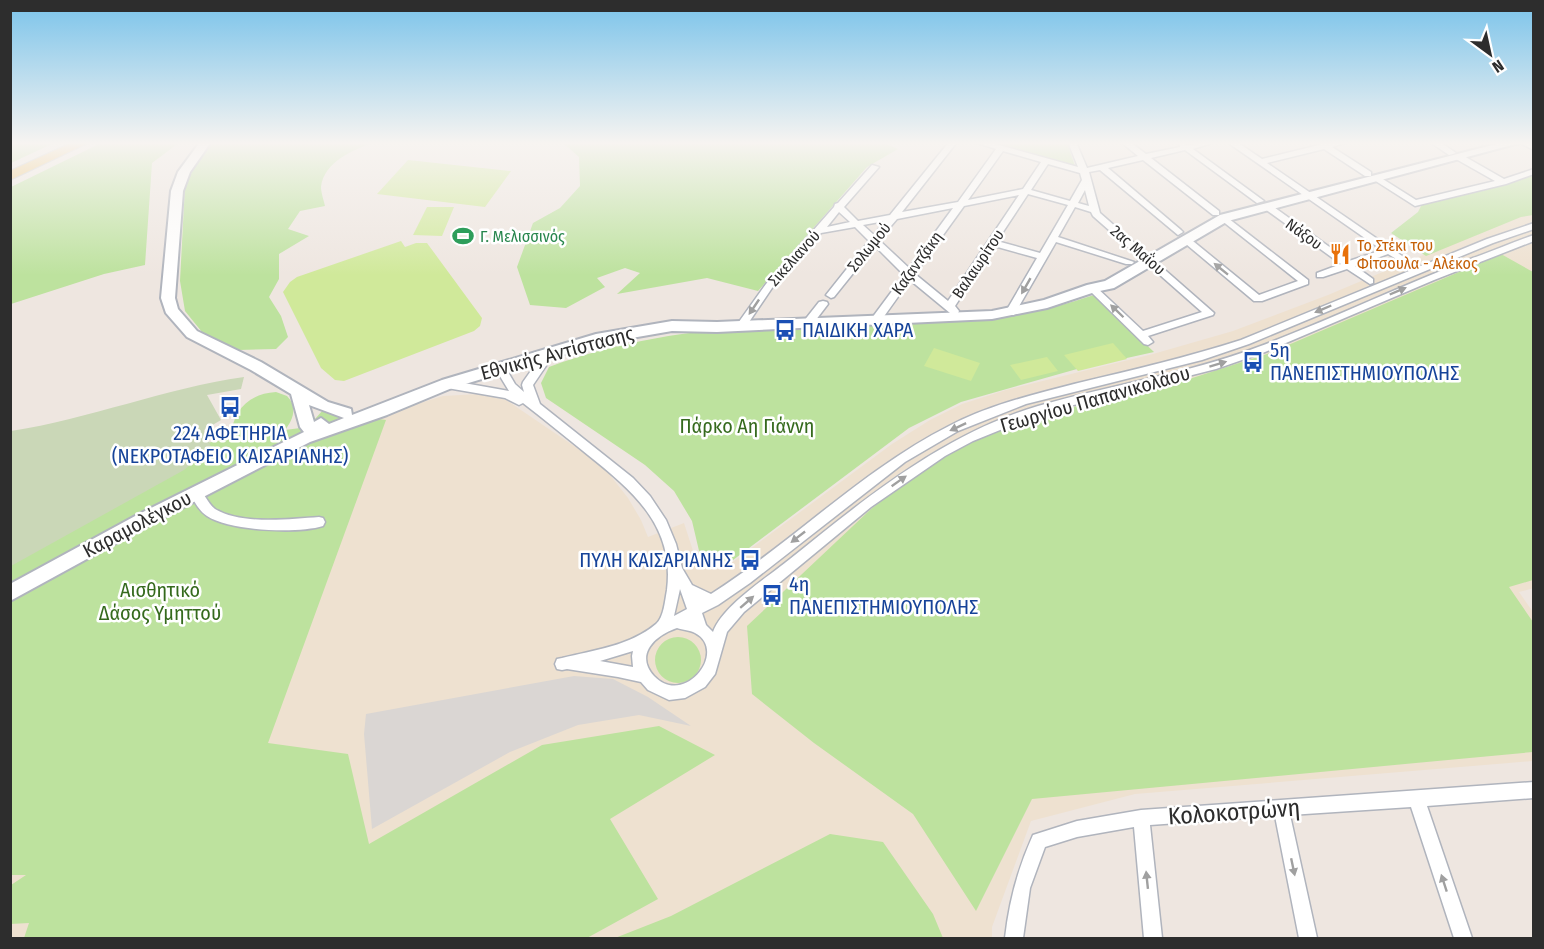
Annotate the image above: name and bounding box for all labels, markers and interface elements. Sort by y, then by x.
north arrow [1460,24,1520,84]
text: N [1489,56,1507,77]
street label: Νάξου [1282,214,1326,254]
street label: Σολωμού [843,218,895,276]
street label: 2ας Μαΐου [1107,221,1169,279]
sports icon: Γ. Μελισσινός [451,224,475,248]
street label: Σικελιανού [764,226,824,290]
street label: Βαλαωρίτου [948,226,1008,302]
place label: Γ. Μελισσινός [480,227,565,246]
street label: Καζαντζάκη [888,228,946,298]
place label: Το Στέκι του Φίτσουλα - Αλέκος [1357,236,1478,273]
restaurant icon: Το Στέκι του Φίτσουλα - Αλέκος [1328,242,1352,266]
one-way arrow [1213,263,1229,276]
one-way arrow [1020,278,1031,294]
one-way arrow [1390,287,1407,296]
one-way arrow [748,298,760,314]
one-way arrow [1110,305,1124,319]
one-way arrow [1314,305,1332,314]
bus stop icon: ΠΑΙΔΙΚΗ ΧΑΡΑ [773,318,797,342]
place label: ΠΑΙΔΙΚΗ ΧΑΡΑ [802,318,914,342]
street label: Εθνικής Αντίστασης [478,321,637,385]
place label: 5η ΠΑΝΕΠΙΣΤΗΜΙΟΥΠΟΛΗΣ [1270,338,1459,385]
bus stop icon: 5η ΠΑΝΕΠΙΣΤΗΜΙΟΥΠΟΛΗΣ [1241,350,1265,374]
one-way arrow [1209,359,1227,368]
street label: Γεωργίου Παπανικολάου [997,360,1193,438]
bus stop icon: 224 ΑΦΕΤΗΡΙΑ (ΝΕΚΡΟΤΑΦΕΙΟ ΚΑΙΣΑΡΙΑΝΗΣ) [218,395,242,419]
park label: Πάρκο Αη Γιάννη [680,414,814,438]
place label: 224 ΑΦΕΤΗΡΙΑ (ΝΕΚΡΟΤΑΦΕΙΟ ΚΑΙΣΑΡΙΑΝΗΣ) [112,421,348,468]
one-way arrow [950,422,967,431]
one-way arrow [891,475,907,487]
street label: Καραμολέγκου [79,485,195,563]
one-way arrow [791,531,807,543]
place label: ΠΥΛΗ ΚΑΙΣΑΡΙΑΝΗΣ [579,548,733,572]
bus stop icon: ΠΥΛΗ ΚΑΙΣΑΡΙΑΝΗΣ [738,548,762,572]
place label: 4η ΠΑΝΕΠΙΣΤΗΜΙΟΥΠΟΛΗΣ [789,572,978,619]
park label: Αισθητικό Δάσος Υμηττού [99,578,221,625]
bus stop icon: 4η ΠΑΝΕΠΙΣΤΗΜΙΟΥΠΟΛΗΣ [760,583,784,607]
one-way arrow [739,596,755,609]
street label: Κολοκοτρώνη [1167,793,1301,831]
one-way arrow [1289,857,1298,876]
one-way arrow [1142,871,1152,890]
one-way arrow [1439,874,1449,892]

